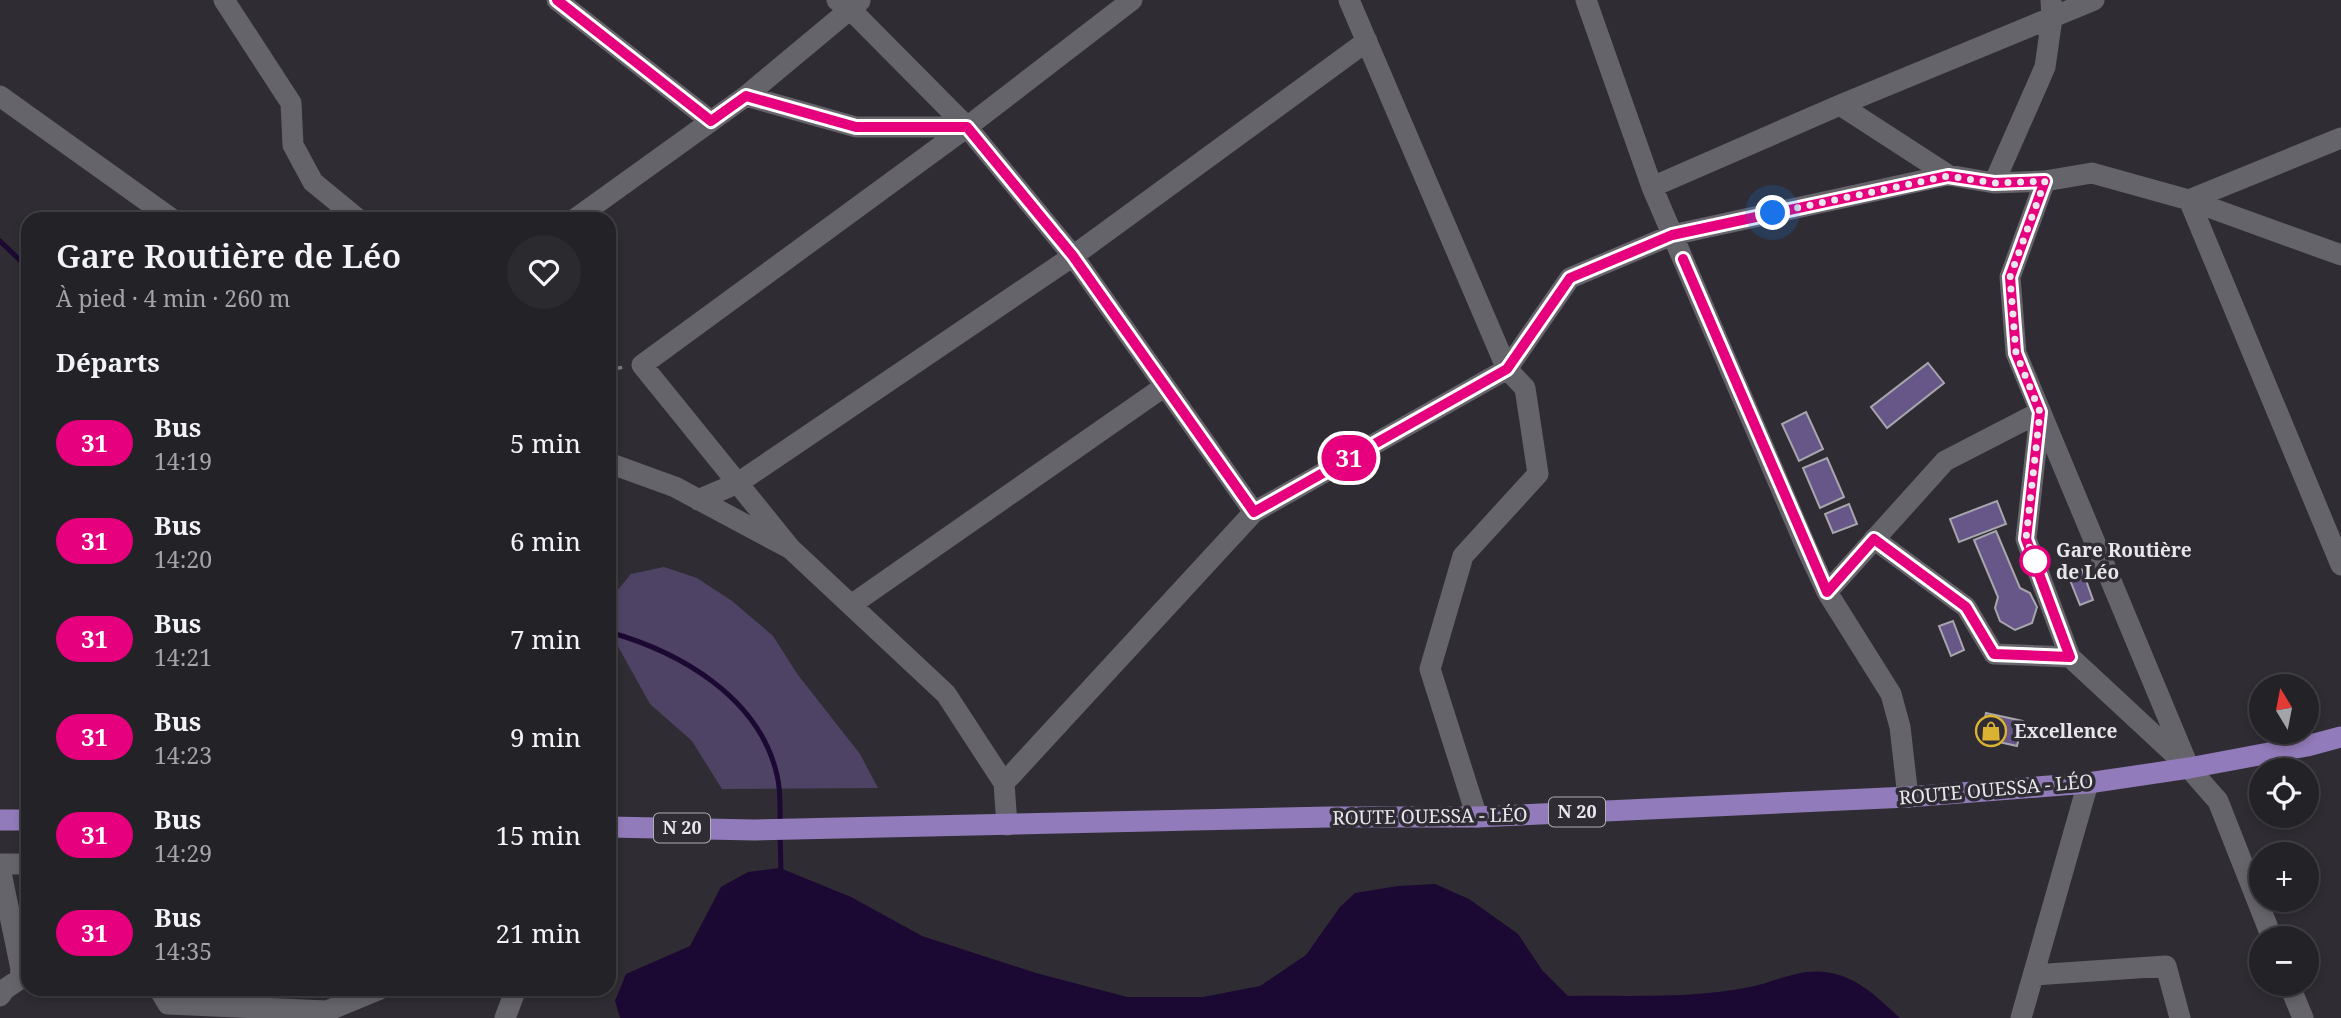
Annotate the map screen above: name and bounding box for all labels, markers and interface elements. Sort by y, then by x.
your location [1755,195,1790,230]
text: Gare Routière de Léo [56,233,401,278]
button: heart [507,235,581,309]
text: À pied · 4 min · 260 m [56,282,291,314]
text: Départs [56,344,160,380]
text: Bus [154,409,201,445]
text: 5 min [510,425,581,461]
text: 31 [81,426,108,459]
line badge: 31 [1318,435,1380,481]
text: 31 [1335,441,1363,474]
text: 14:19 [154,445,212,477]
text: Bus [154,507,201,543]
text: 6 min [510,523,581,559]
text: 31 [81,524,108,557]
place label: Gare Routière de Léo [2056,537,2192,585]
text: 14:20 [154,543,212,575]
marker: Gare Routière de Léo [2020,546,2050,576]
text: Bus [154,605,201,641]
text: 7 min [510,621,581,657]
text: 31 [81,622,108,655]
text: 14:21 [154,641,212,673]
north arrow [2249,674,2319,744]
map controls [2249,674,2319,996]
text: Bus [154,703,201,739]
shop icon: Excellence [1974,714,2008,748]
place label: Excellence [2014,718,2117,744]
text: 9 min [510,719,581,755]
text: 31 [81,720,108,753]
text: 14:23 [154,739,212,771]
button: locate [2249,758,2319,828]
street label: ROUTE OUESSA - LÉO [1898,768,2094,810]
road number: N 20 [1549,798,1605,826]
text: Bus [154,801,201,837]
street label: ROUTE OUESSA - LÉO [1332,801,1528,831]
road number: N 20 [654,814,710,842]
text: 15 min [496,817,581,853]
text: 31 [81,818,108,851]
text: 14:29 [154,837,212,869]
button: + [2249,842,2319,912]
text: Bus [154,899,201,935]
text: 21 min [496,915,581,951]
text: 31 [81,916,108,949]
button: − [2249,926,2319,996]
text: 14:35 [154,935,212,967]

